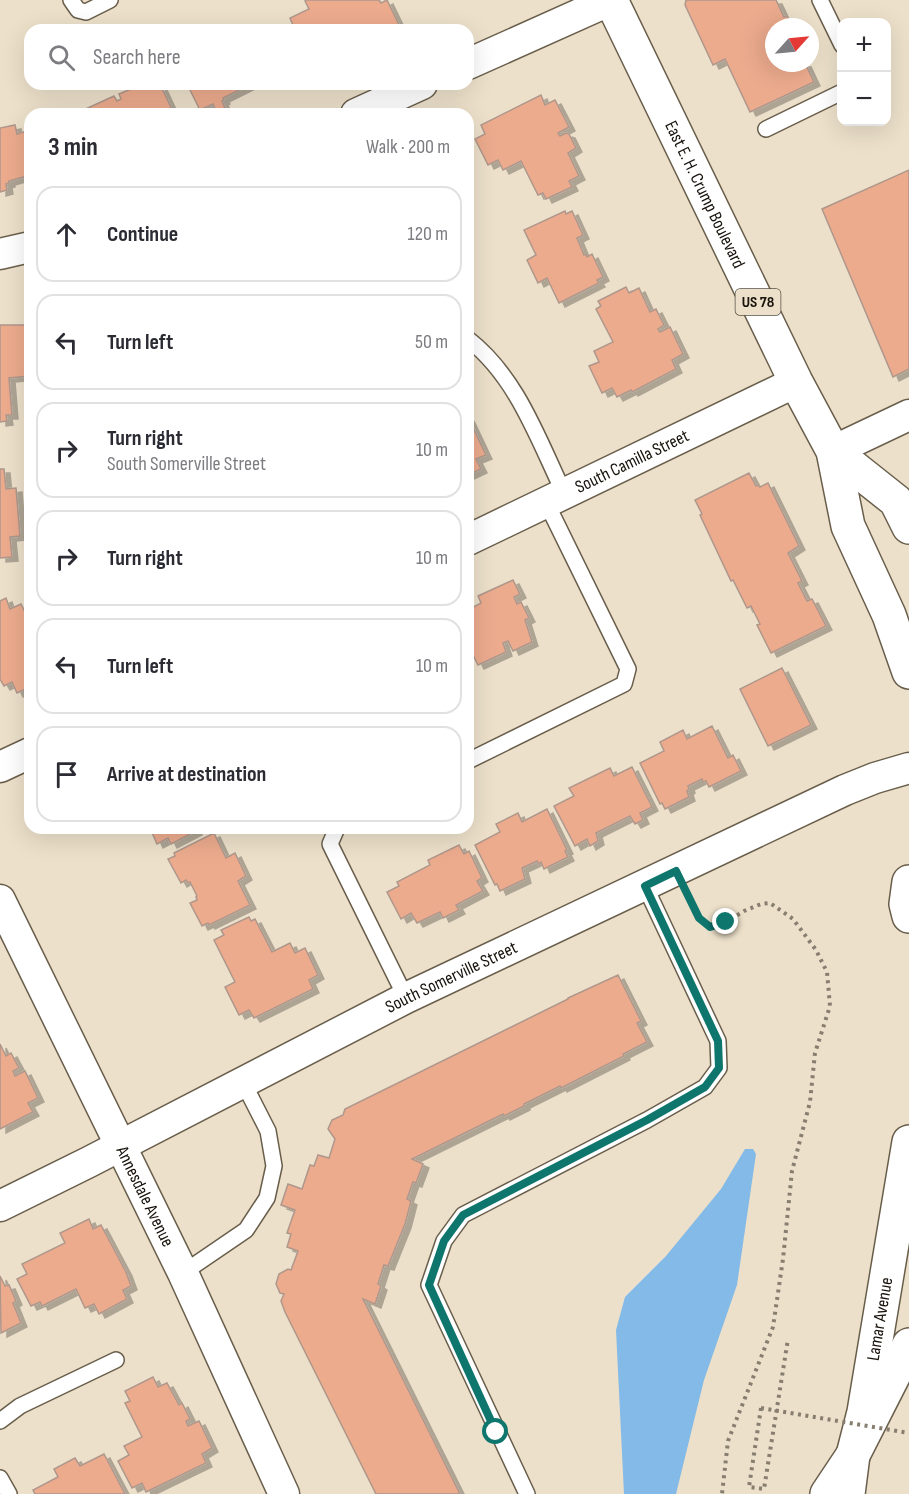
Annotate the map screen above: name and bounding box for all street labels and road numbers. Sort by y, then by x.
street label: East E. H. Crump Boulevard [661,117,750,271]
road number: US 78 [736,289,780,315]
street label: South Camilla Street [572,424,693,497]
street label: South Somerville Street [382,936,521,1017]
street label: Annesdale Avenue [111,1142,179,1250]
street label: Lamar Avenue [862,1276,897,1362]

